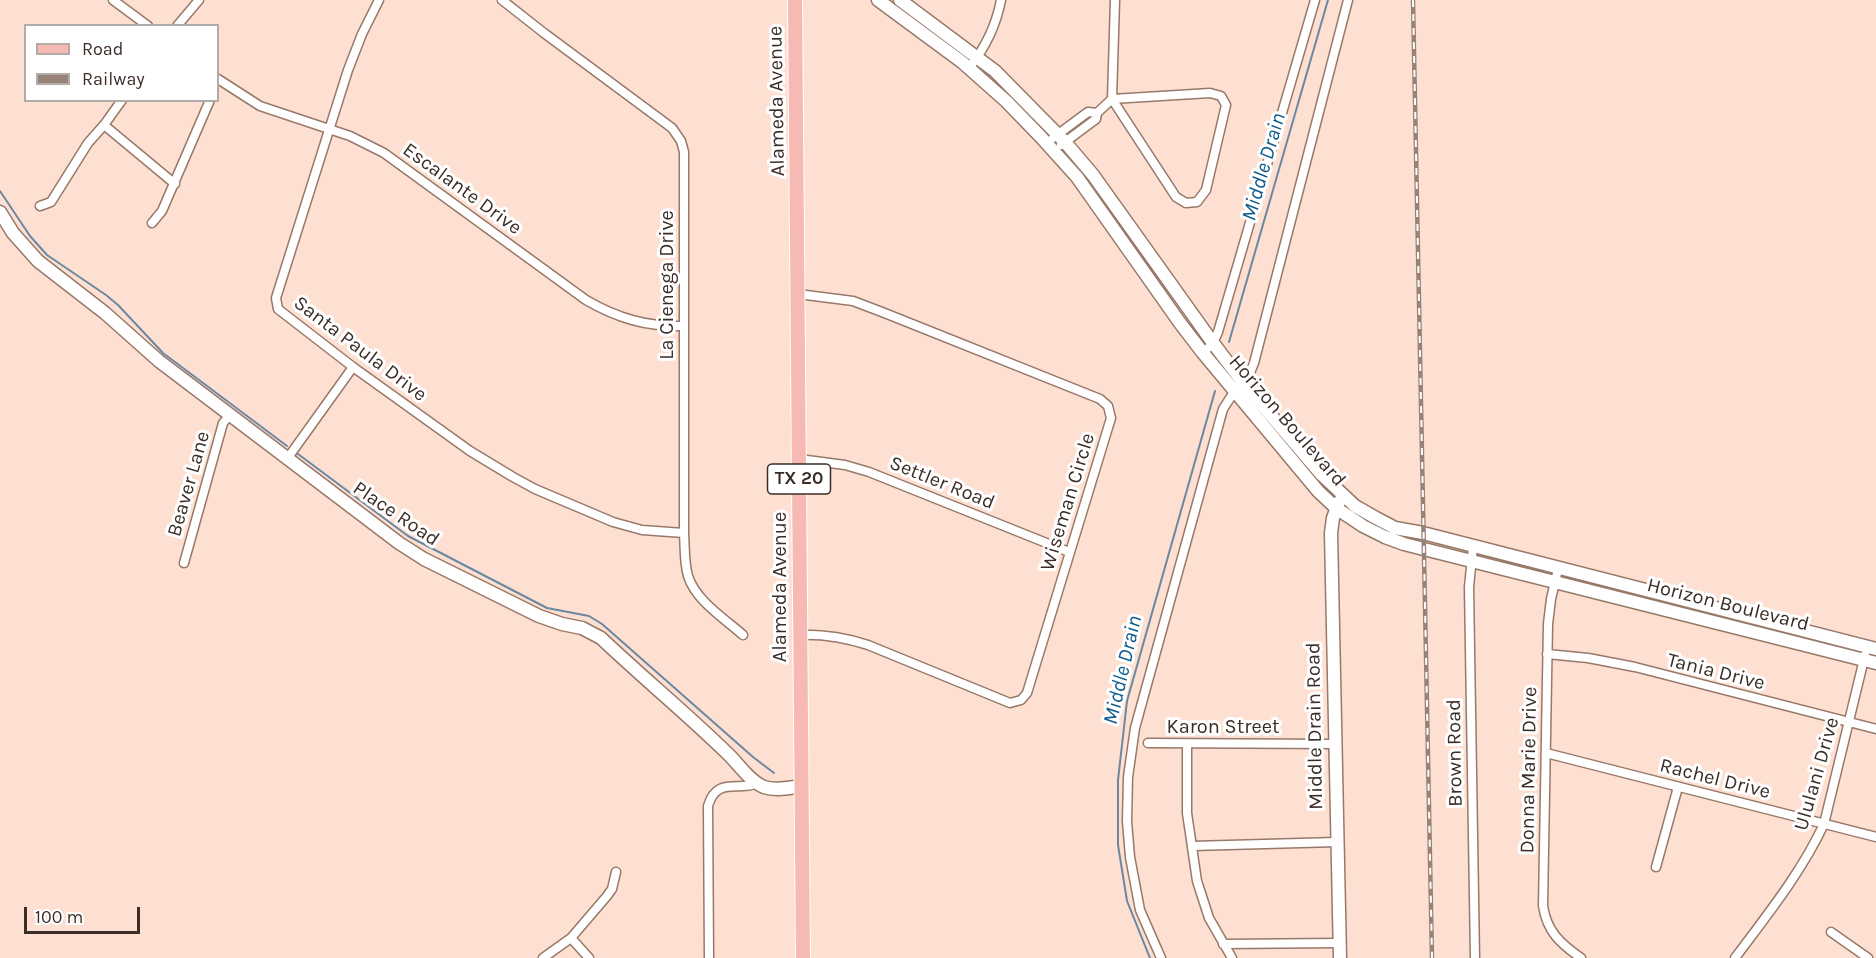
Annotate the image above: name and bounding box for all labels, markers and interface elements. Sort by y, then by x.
legend [24,24,219,102]
street label: Alameda Avenue [764,26,790,176]
text: Road [82,38,123,60]
text: Railway [82,68,145,90]
water label: Middle Drain [1237,110,1291,224]
street label: Escalante Drive [398,138,526,240]
street label: La Cienega Drive [655,210,679,360]
street label: Santa Paula Drive [289,291,431,407]
street label: Horizon Boulevard [1223,350,1351,492]
street label: Beaver Lane [162,428,216,540]
street label: Wiseman Circle [1036,430,1100,574]
street label: Settler Road [886,451,998,515]
road number: TX 20 [768,464,830,494]
street label: Place Road [348,476,444,552]
street label: Alameda Avenue [768,512,792,662]
street label: Horizon Boulevard [1644,573,1812,637]
water label: Middle Drain [1098,613,1148,727]
street label: Middle Drain Road [1302,642,1328,810]
street label: Tania Drive [1665,648,1767,696]
street label: Donna Marie Drive [1516,686,1542,854]
street label: Brown Road [1442,699,1468,807]
street label: Karon Street [1166,715,1280,739]
street label: Ululani Drive [1789,715,1845,833]
street label: Rachel Drive [1657,754,1773,804]
scale bar [27,895,142,933]
text: 100 m [35,906,83,928]

